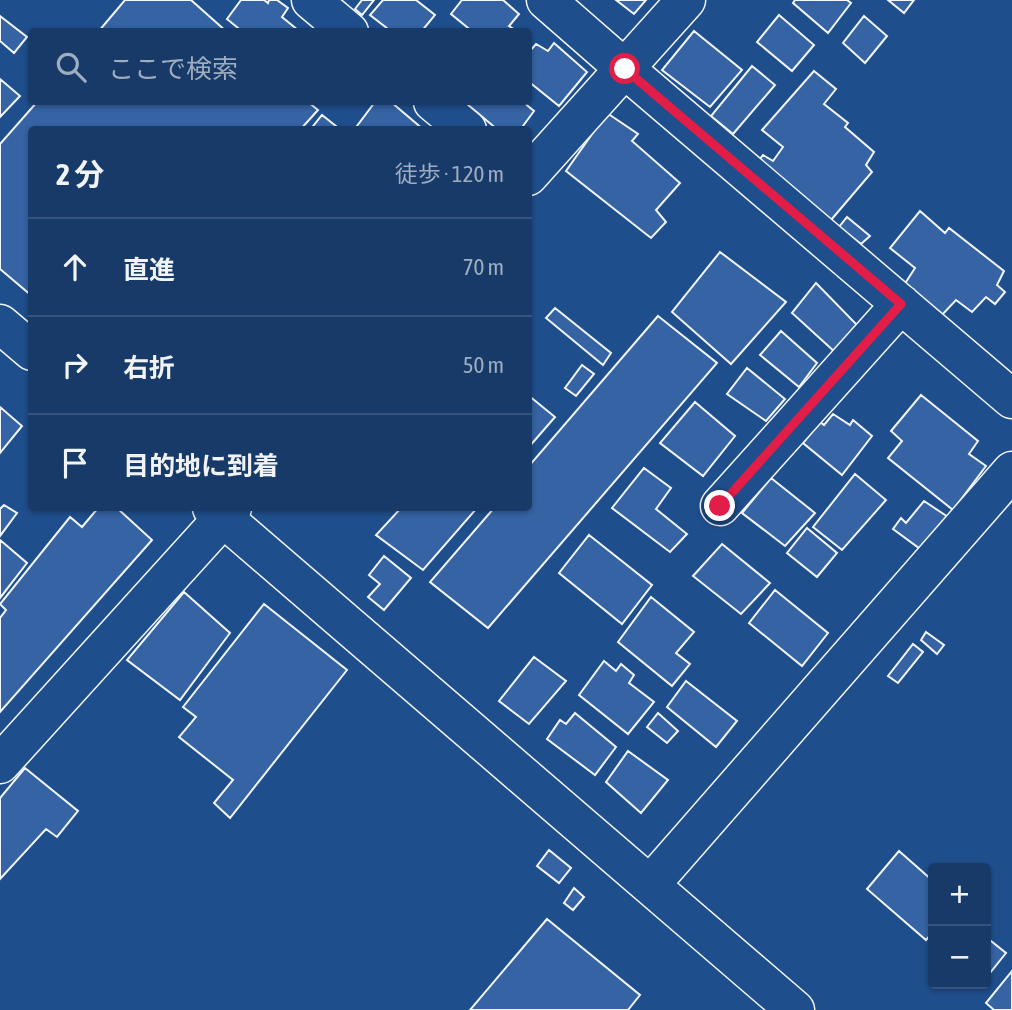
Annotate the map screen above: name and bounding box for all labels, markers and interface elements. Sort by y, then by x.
search box [28,28,532,105]
icon: search [52,48,90,86]
route start [609,53,640,84]
text: ここで検索 [108,54,238,84]
text: 2 分 [56,157,104,191]
text: 徒歩 · 120 m [395,161,504,187]
icon: ahead [56,248,94,286]
text: 70 m [463,254,504,280]
text: 直進 [123,255,175,285]
icon: right [56,346,94,384]
text: 50 m [463,352,504,378]
text: 右折 [123,353,175,383]
icon: arrive [56,444,94,482]
text: 目的地に到着 [123,451,279,481]
route end [704,490,735,521]
map controls [928,863,991,989]
button: + [928,863,991,926]
button: − [928,926,991,989]

